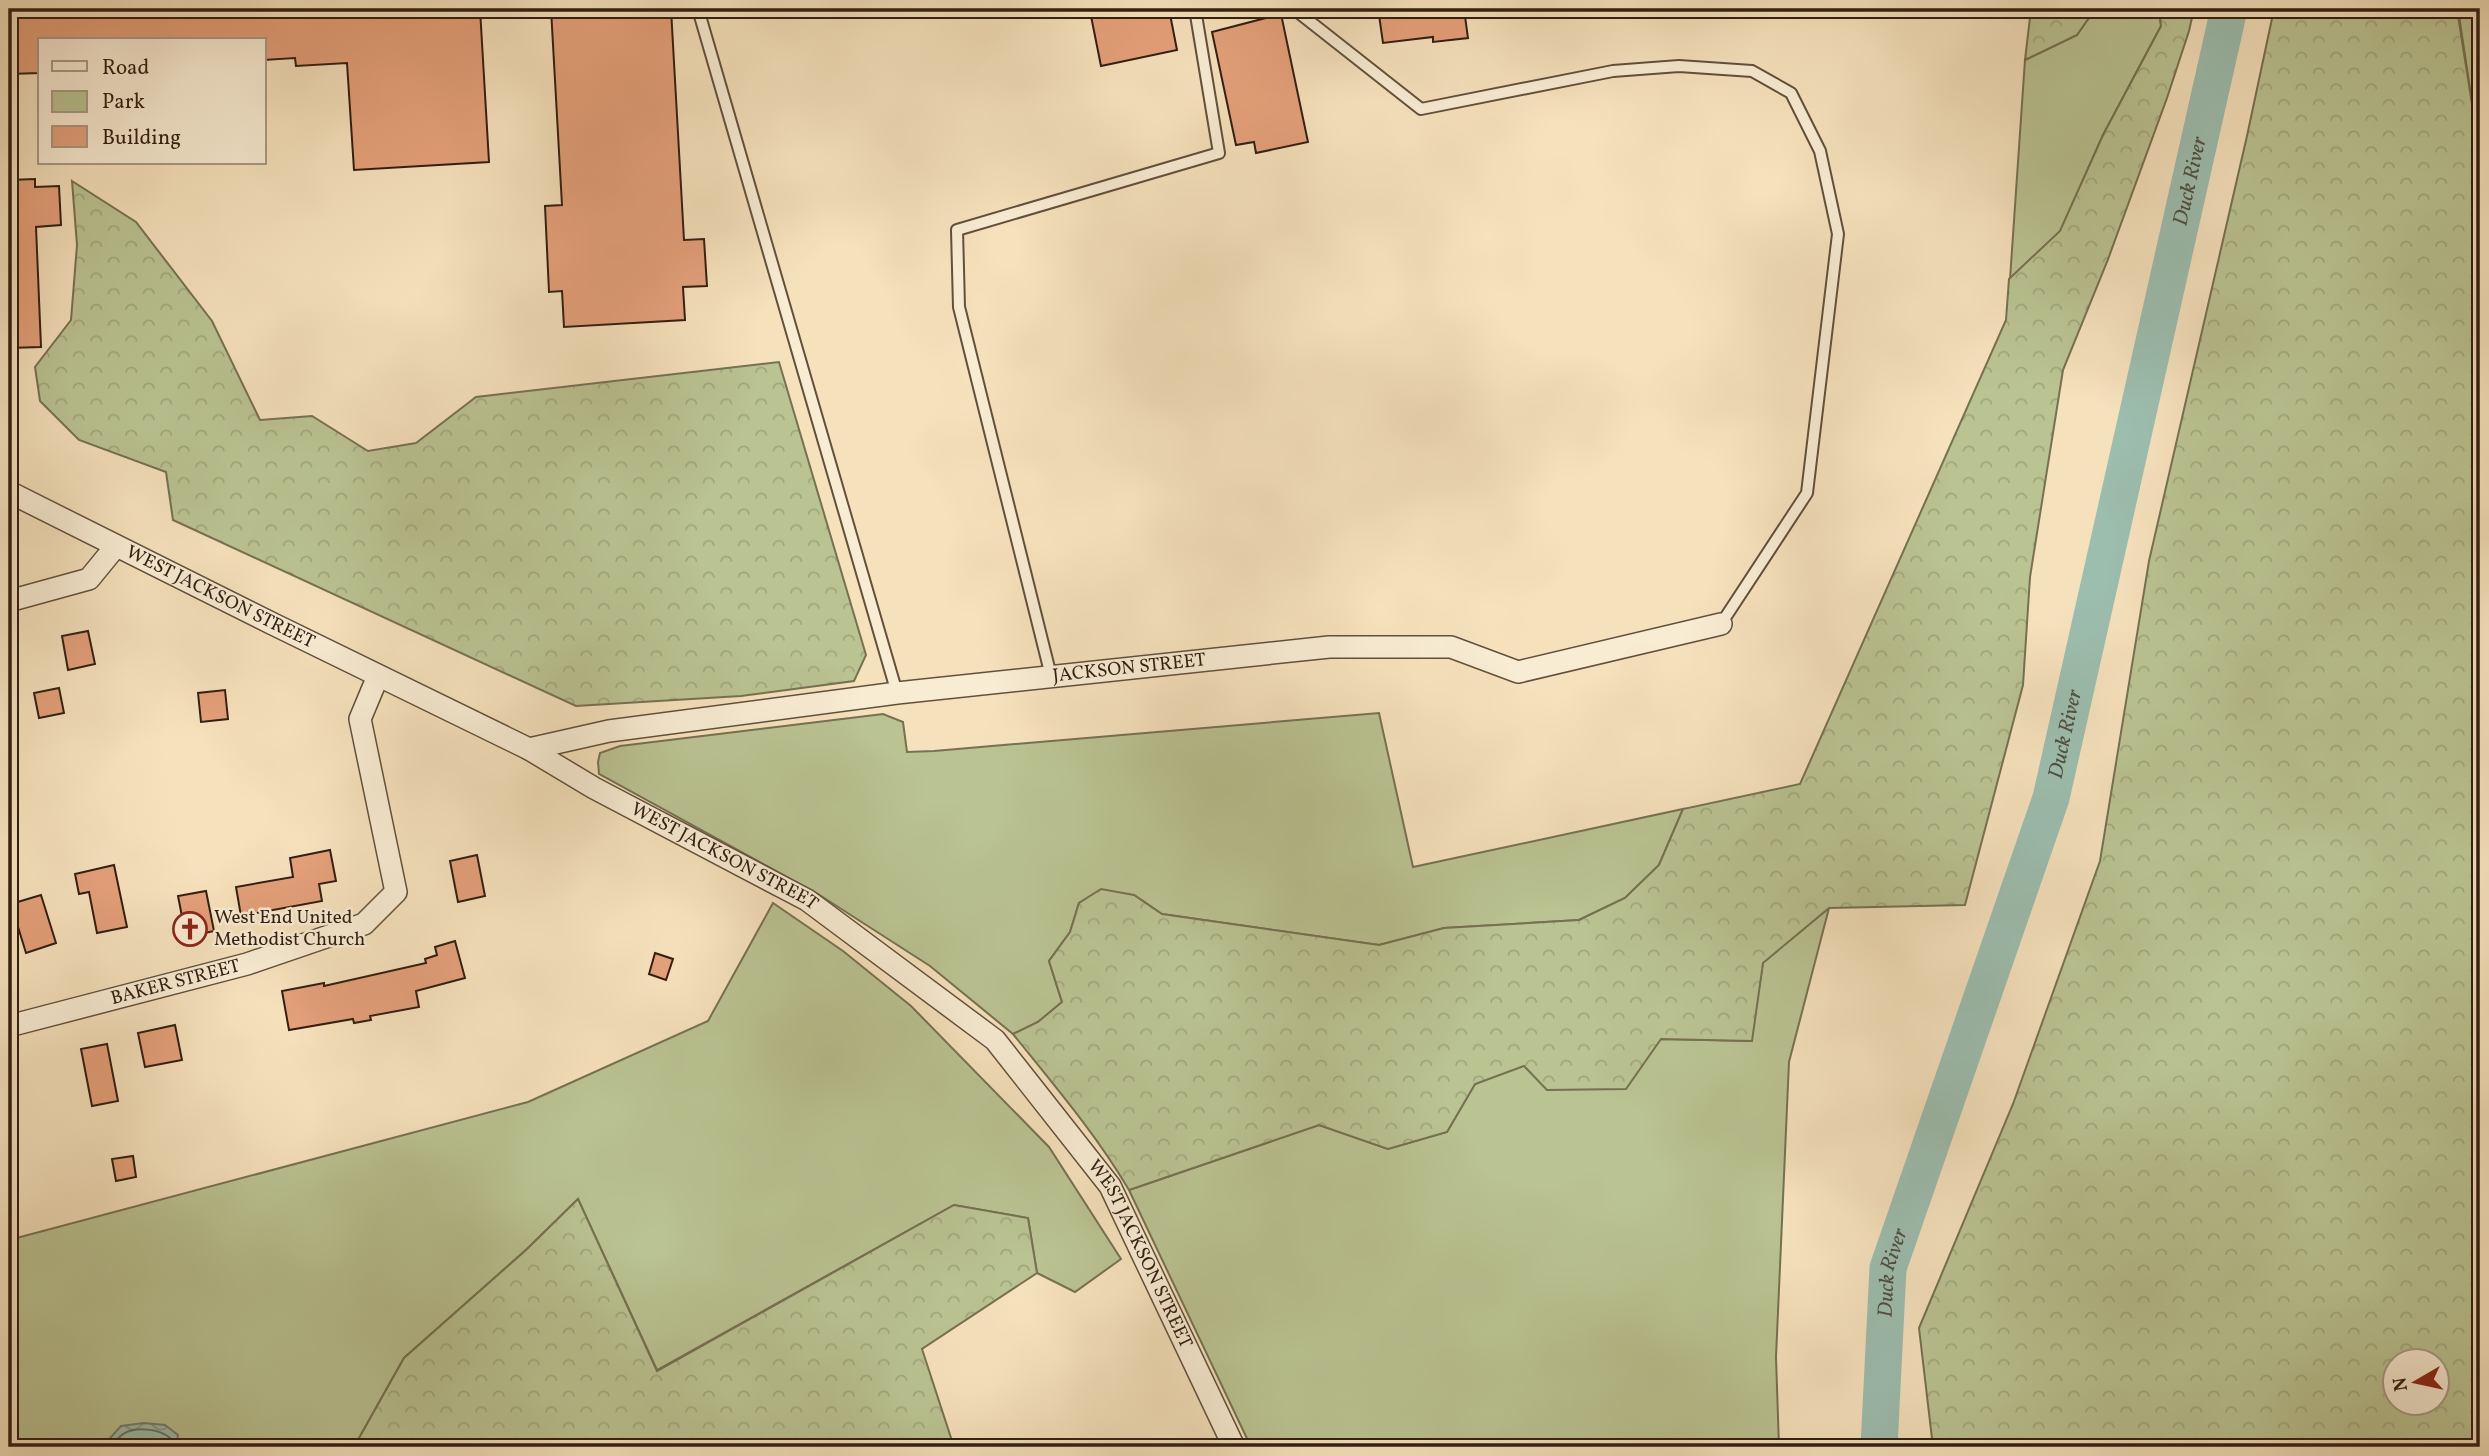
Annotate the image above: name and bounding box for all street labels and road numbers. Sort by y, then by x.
street label: WEST JACKSON STREET [121,539,319,655]
street label: JACKSON STREET [1051,647,1207,689]
street label: WEST JACKSON STREET [626,796,823,917]
street label: BAKER STREET [108,953,243,1012]
street label: WEST JACKSON STREET [1081,1154,1198,1353]

